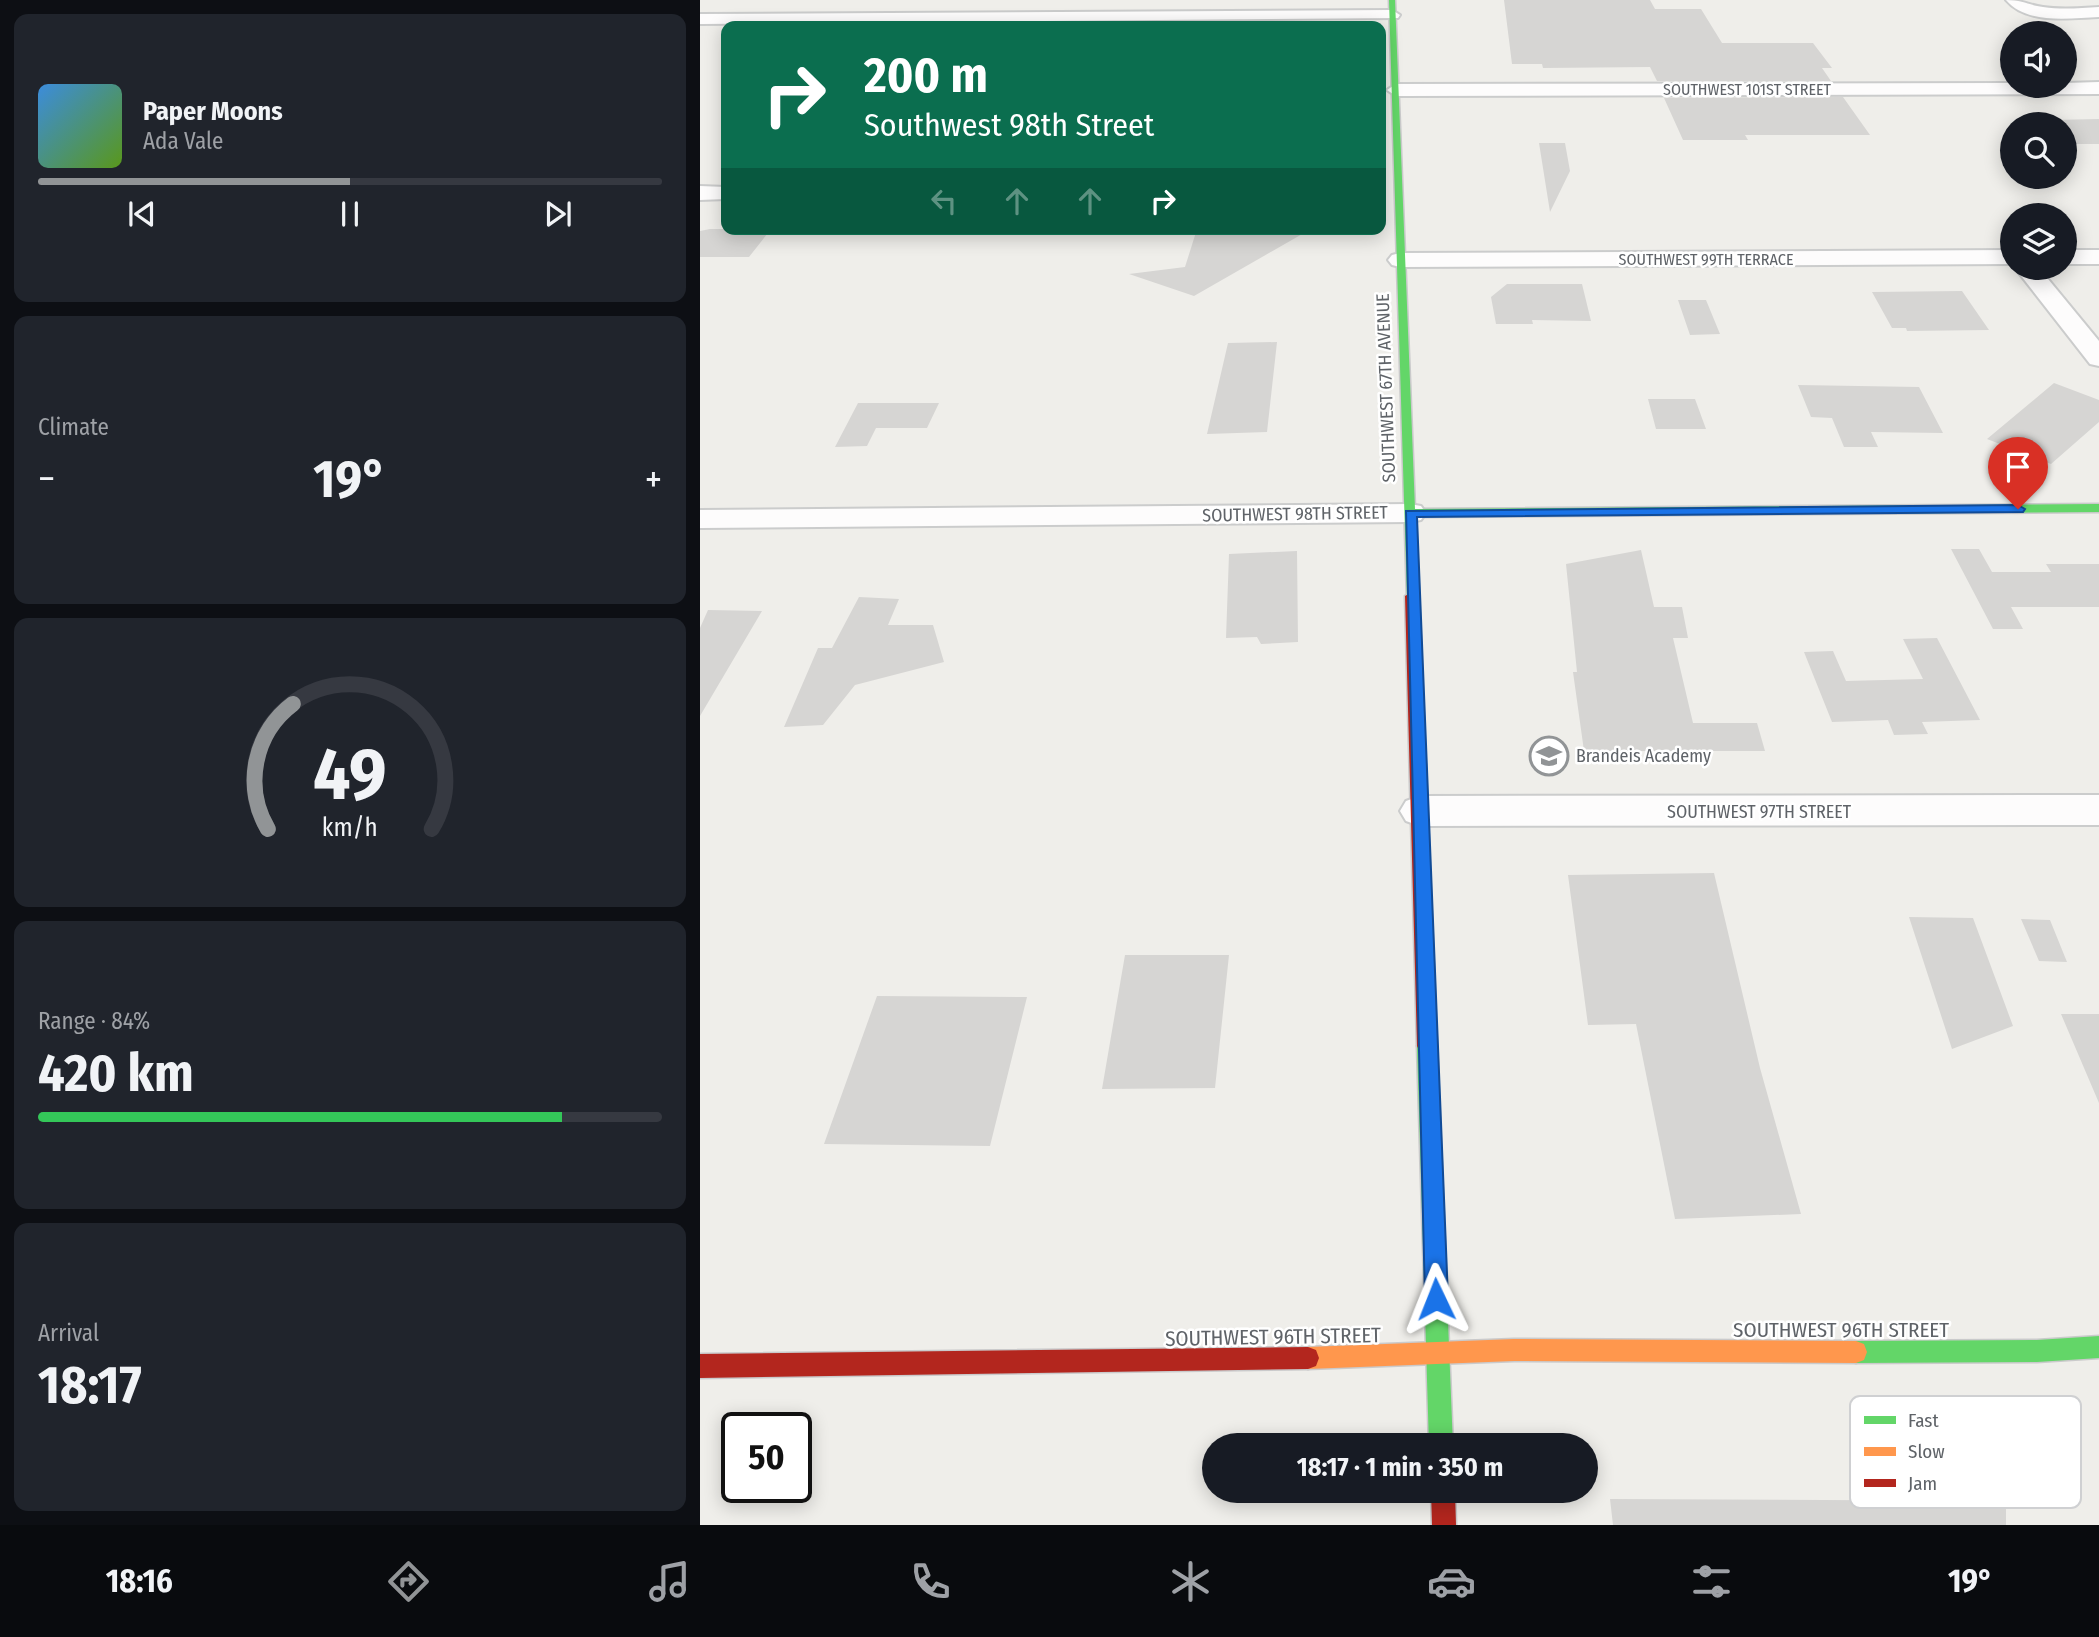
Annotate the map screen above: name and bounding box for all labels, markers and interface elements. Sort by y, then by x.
map controls [2000,21,2077,280]
button: sound [2000,21,2077,98]
text: 200 m [864,46,988,105]
icon: right [749,49,840,140]
street label: SOUTHWEST 101ST STREET [1663,80,1832,99]
text: Paper Moons [143,96,283,127]
text: Southwest 98th Street [864,106,1154,144]
button: search [2000,112,2077,189]
text: Ada Vale [143,127,223,155]
icon: left [925,182,963,220]
icon: ahead [998,182,1036,220]
icon: ahead [1071,182,1109,220]
icon: right [1144,182,1182,220]
icon: previous [123,195,161,233]
icon: pause [331,195,369,233]
icon: next [539,195,577,233]
button: layers [2000,203,2077,280]
street label: SOUTHWEST 99TH TERRACE [1619,250,1793,269]
street label: SOUTHWEST 67TH AVENUE [1372,293,1400,483]
text: Climate [38,413,109,441]
pin [1988,437,2048,509]
text: 19° [313,448,387,511]
icon: arrive [1999,448,2037,486]
text: − [38,456,55,502]
text: + [645,456,662,502]
street label: SOUTHWEST 98TH STREET [1202,501,1389,527]
text: 49 [313,731,387,818]
school or university icon: Brandeis Academy [1528,735,1570,777]
place label: Brandeis Academy [1576,745,1711,767]
street label: SOUTHWEST 97TH STREET [1667,801,1852,823]
text: km/h [322,812,378,842]
text: Range · 84% [38,1007,150,1035]
text: 420 km [38,1042,194,1105]
position arrow [1399,1262,1473,1336]
street label: SOUTHWEST 96TH STREET [1733,1317,1949,1343]
text: Arrival [38,1319,99,1347]
street label: SOUTHWEST 96TH STREET [1165,1322,1381,1352]
text: 18:17 [38,1354,142,1417]
legend [1850,1396,2081,1508]
text: Fast [1908,1409,1939,1432]
speed limit sign: 50 [721,1412,812,1503]
text: Slow [1908,1440,1945,1463]
text: 18:17 · 1 min · 350 m [1297,1452,1503,1483]
text: Jam [1908,1472,1937,1495]
icon: directions [384,1557,433,1606]
icon: music [645,1557,694,1606]
icon: phone [906,1557,955,1606]
icon: climate [1166,1557,1215,1606]
icon: car [1427,1557,1476,1606]
icon: filters [1687,1557,1736,1606]
text: 18:16 [106,1562,173,1600]
text: 19° [1948,1562,1993,1600]

